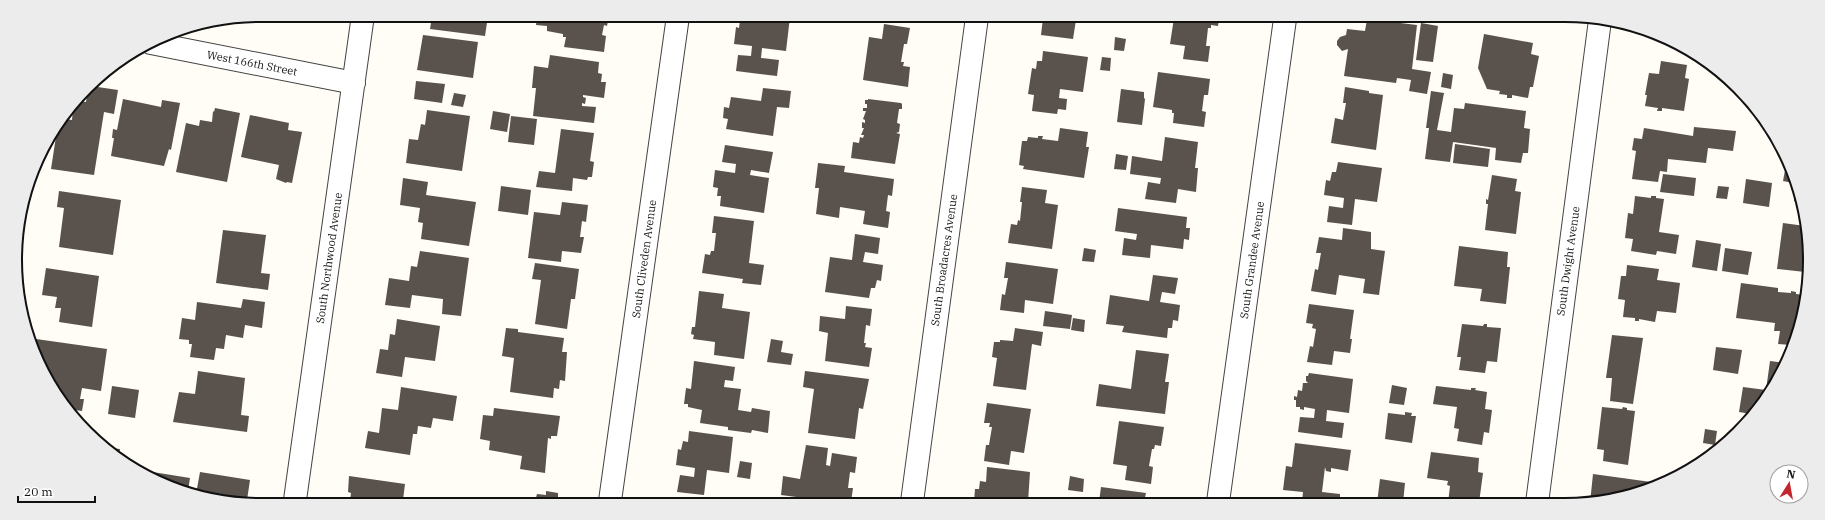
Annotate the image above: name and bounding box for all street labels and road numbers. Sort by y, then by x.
street label: West 166th Street [206,47,298,79]
street label: South Northwood Avenue [313,192,345,324]
street label: South Broadacres Avenue [928,193,960,327]
street label: South Cliveden Avenue [629,199,659,319]
street label: South Grandee Avenue [1237,200,1267,320]
street label: South Dwight Avenue [1553,205,1583,317]

